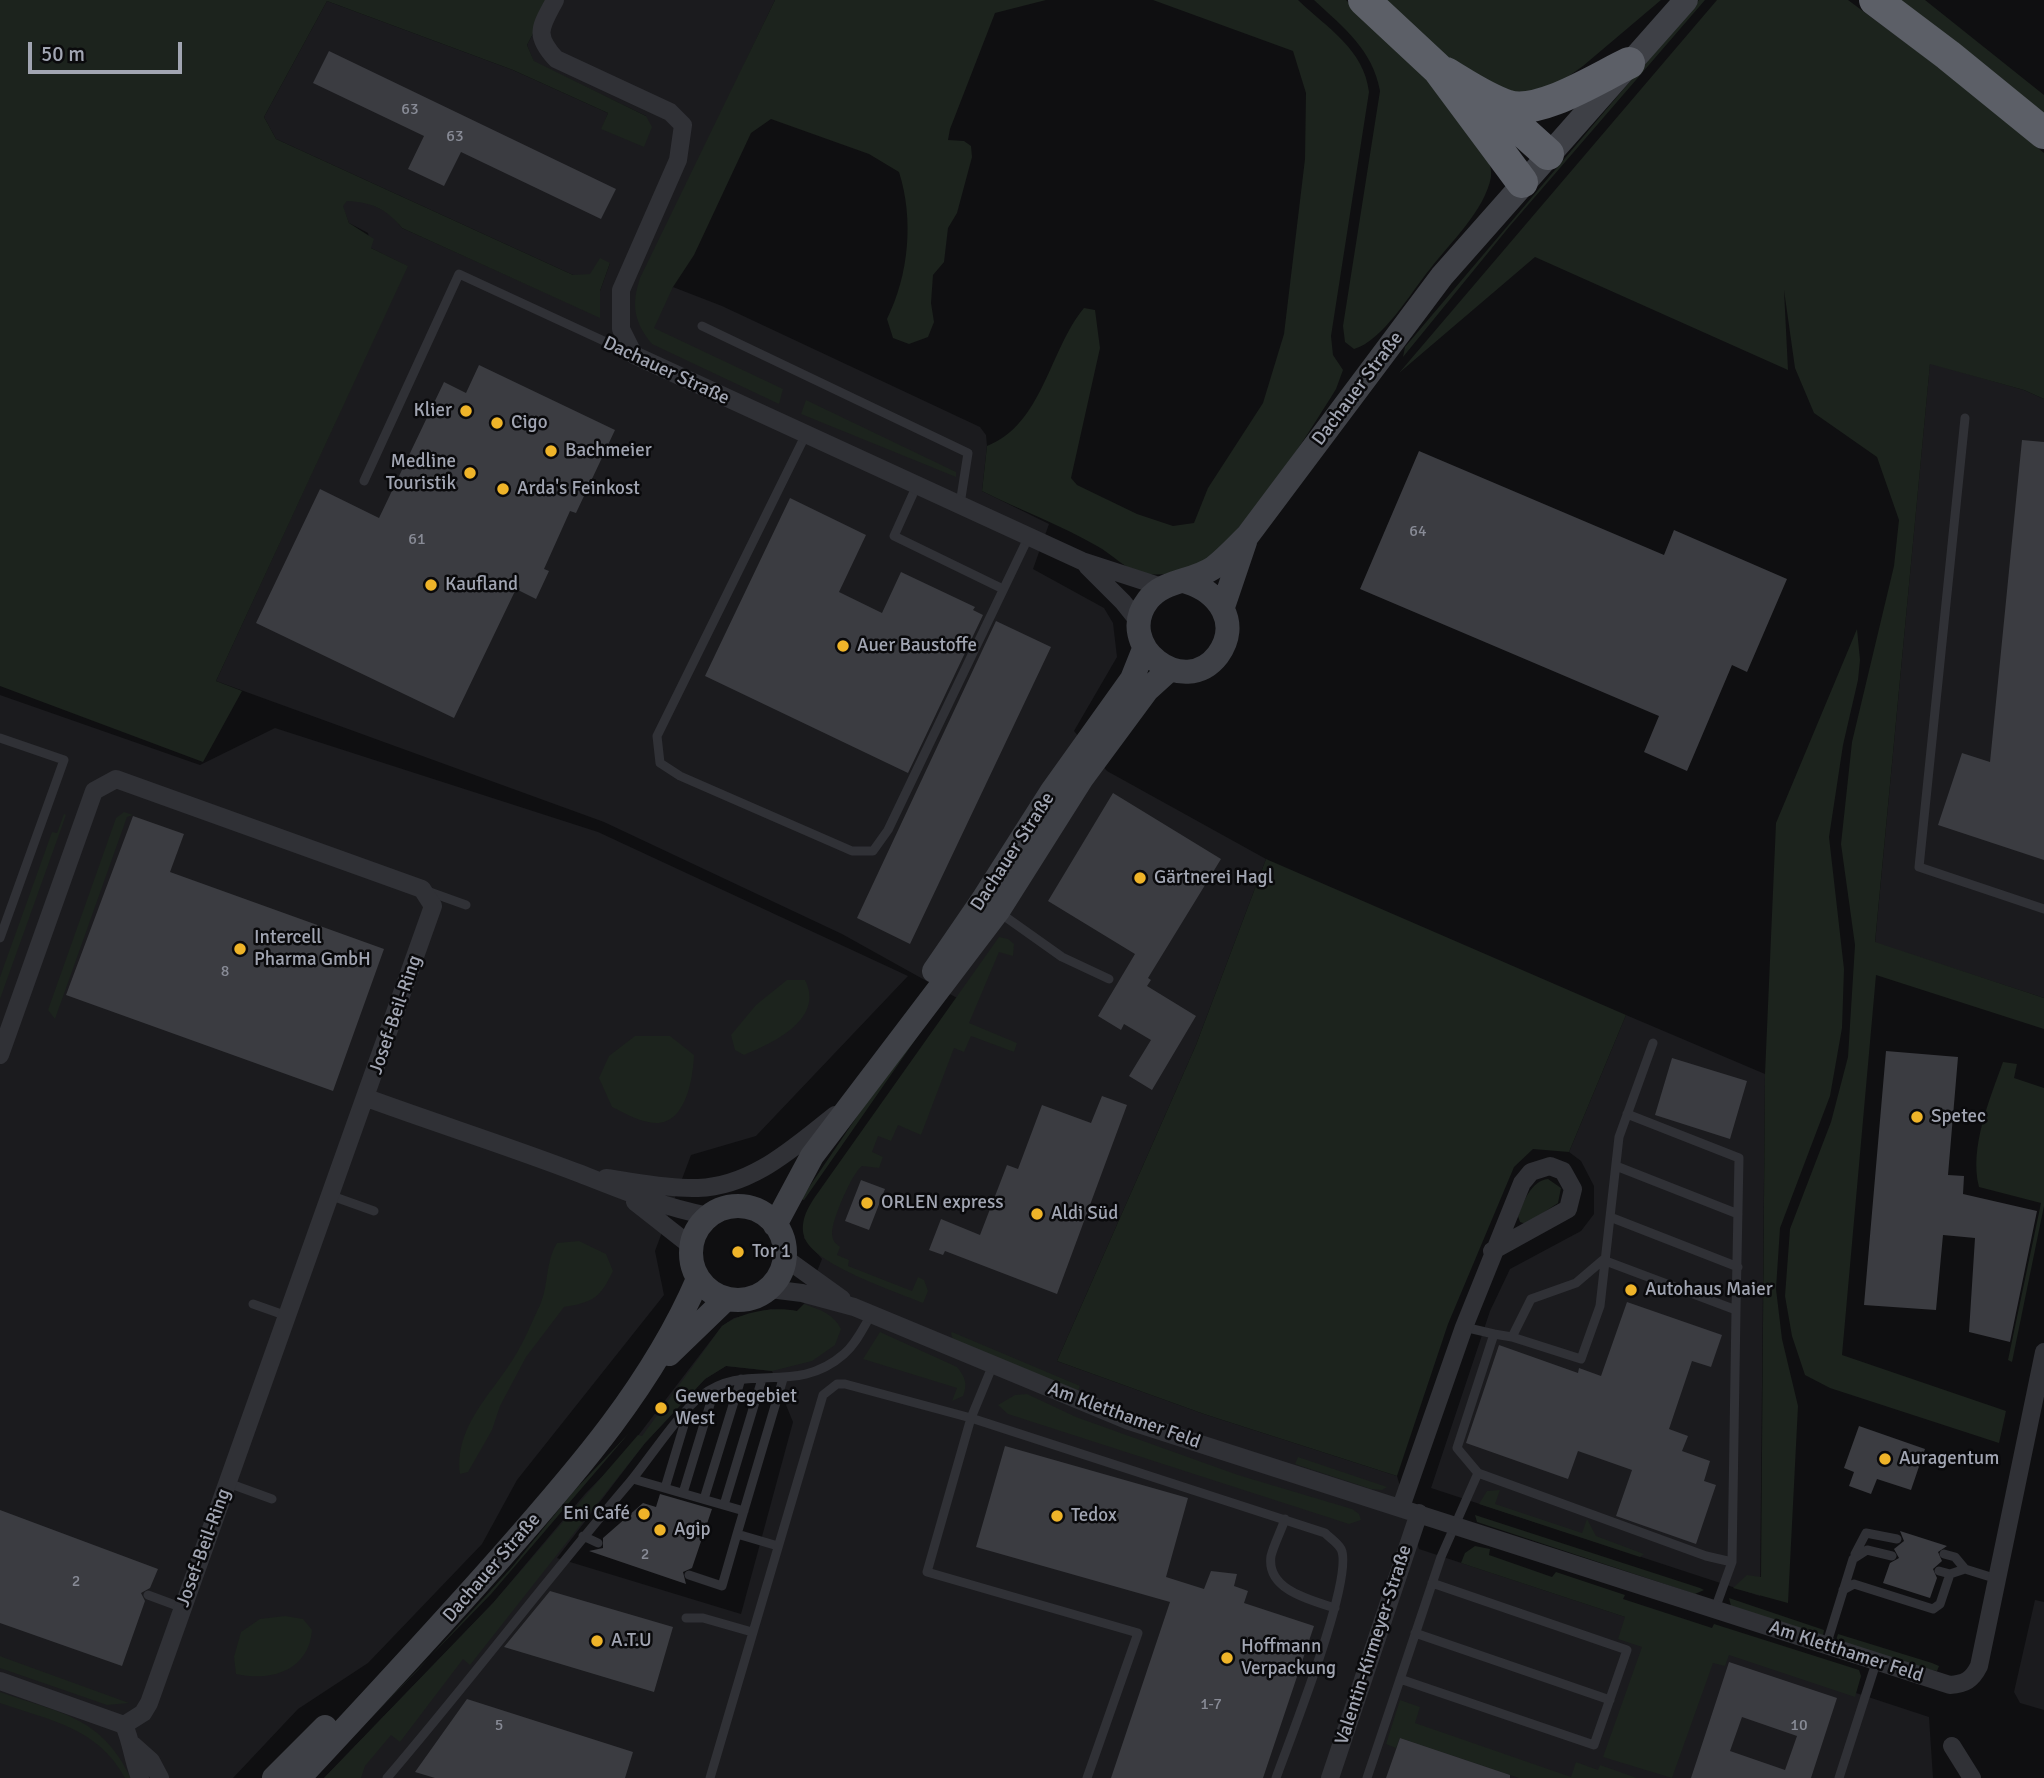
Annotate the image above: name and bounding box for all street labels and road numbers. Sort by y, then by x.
street label: Dachauer Straße [1308,328,1408,450]
street label: Dachauer Straße [599,332,733,410]
street label: Dachauer Straße [966,788,1060,916]
street label: Josef-Beil-Ring [365,952,427,1078]
street label: Am Kletthamer Feld [1045,1378,1203,1454]
street label: Josef-Beil-Ring [172,1486,236,1610]
street label: Dachauer Straße [439,1509,545,1627]
street label: Valentin-Kirmeyer-Straße [1331,1542,1417,1748]
street label: Am Kletthamer Feld [1766,1616,1926,1688]

